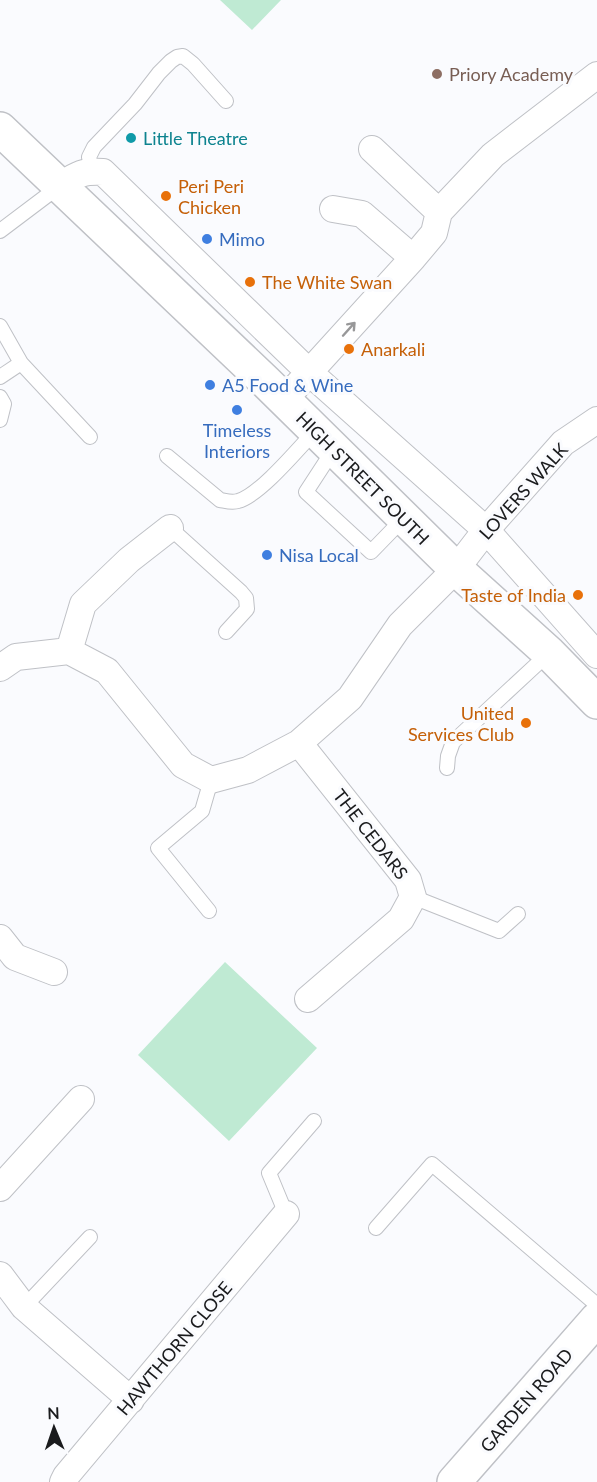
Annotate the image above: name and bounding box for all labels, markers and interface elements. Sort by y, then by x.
place label: Priory Academy [449,63,574,85]
marker: Priory Academy [430,67,444,81]
place label: Little Theatre [143,127,248,149]
marker: Little Theatre [124,131,138,145]
place label: Peri Peri Chicken [178,175,244,218]
marker: Peri Peri Chicken [159,189,173,203]
place label: Mimo [219,228,265,250]
marker: Mimo [200,232,214,246]
place label: The White Swan [262,271,392,293]
marker: The White Swan [243,275,257,289]
one-way arrow [342,322,356,337]
place label: Anarkali [361,338,425,360]
marker: Anarkali [342,342,356,356]
place label: A5 Food & Wine [222,374,353,396]
marker: A5 Food & Wine [203,378,217,392]
marker: Timeless Interiors [230,403,244,417]
street label: HIGH STREET SOUTH [292,407,434,549]
place label: Timeless Interiors [203,419,271,462]
street label: LOVERS WALK [474,438,572,544]
place label: Nisa Local [279,544,359,566]
marker: Nisa Local [260,548,274,562]
place label: Taste of India [461,584,566,606]
marker: Taste of India [571,588,585,602]
place label: United Services Club [408,702,514,745]
marker: United Services Club [519,716,533,730]
street label: THE CEDARS [329,785,413,883]
street label: HAWTHORN CLOSE [112,1277,236,1419]
street label: GARDEN ROAD [475,1344,577,1456]
north arrow [24,1398,84,1458]
text: N [47,1403,60,1422]

